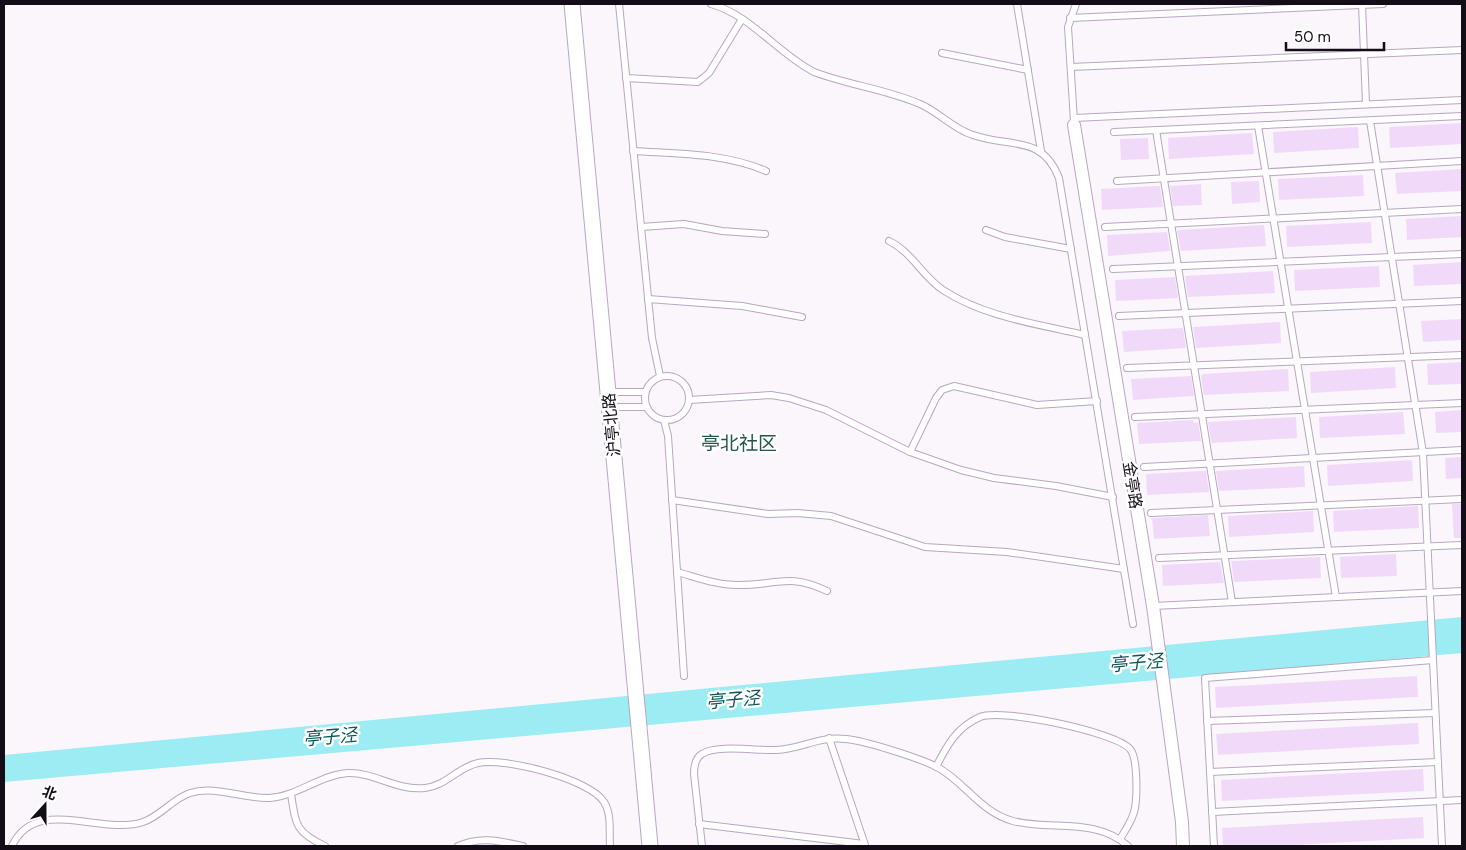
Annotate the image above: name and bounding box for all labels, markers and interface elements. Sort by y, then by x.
scale bar [1286,20,1384,52]
text: 50 m [1294,27,1331,47]
street label: 沪亭北路 [598,392,625,458]
district label: 亭北社区 [701,431,777,456]
street label: 金亭路 [1118,460,1147,510]
water label: 亭子泾 [1108,649,1166,677]
water label: 亭子泾 [705,686,763,714]
water label: 亭子泾 [302,723,360,751]
north arrow [20,780,70,830]
text: 北 [40,782,59,804]

